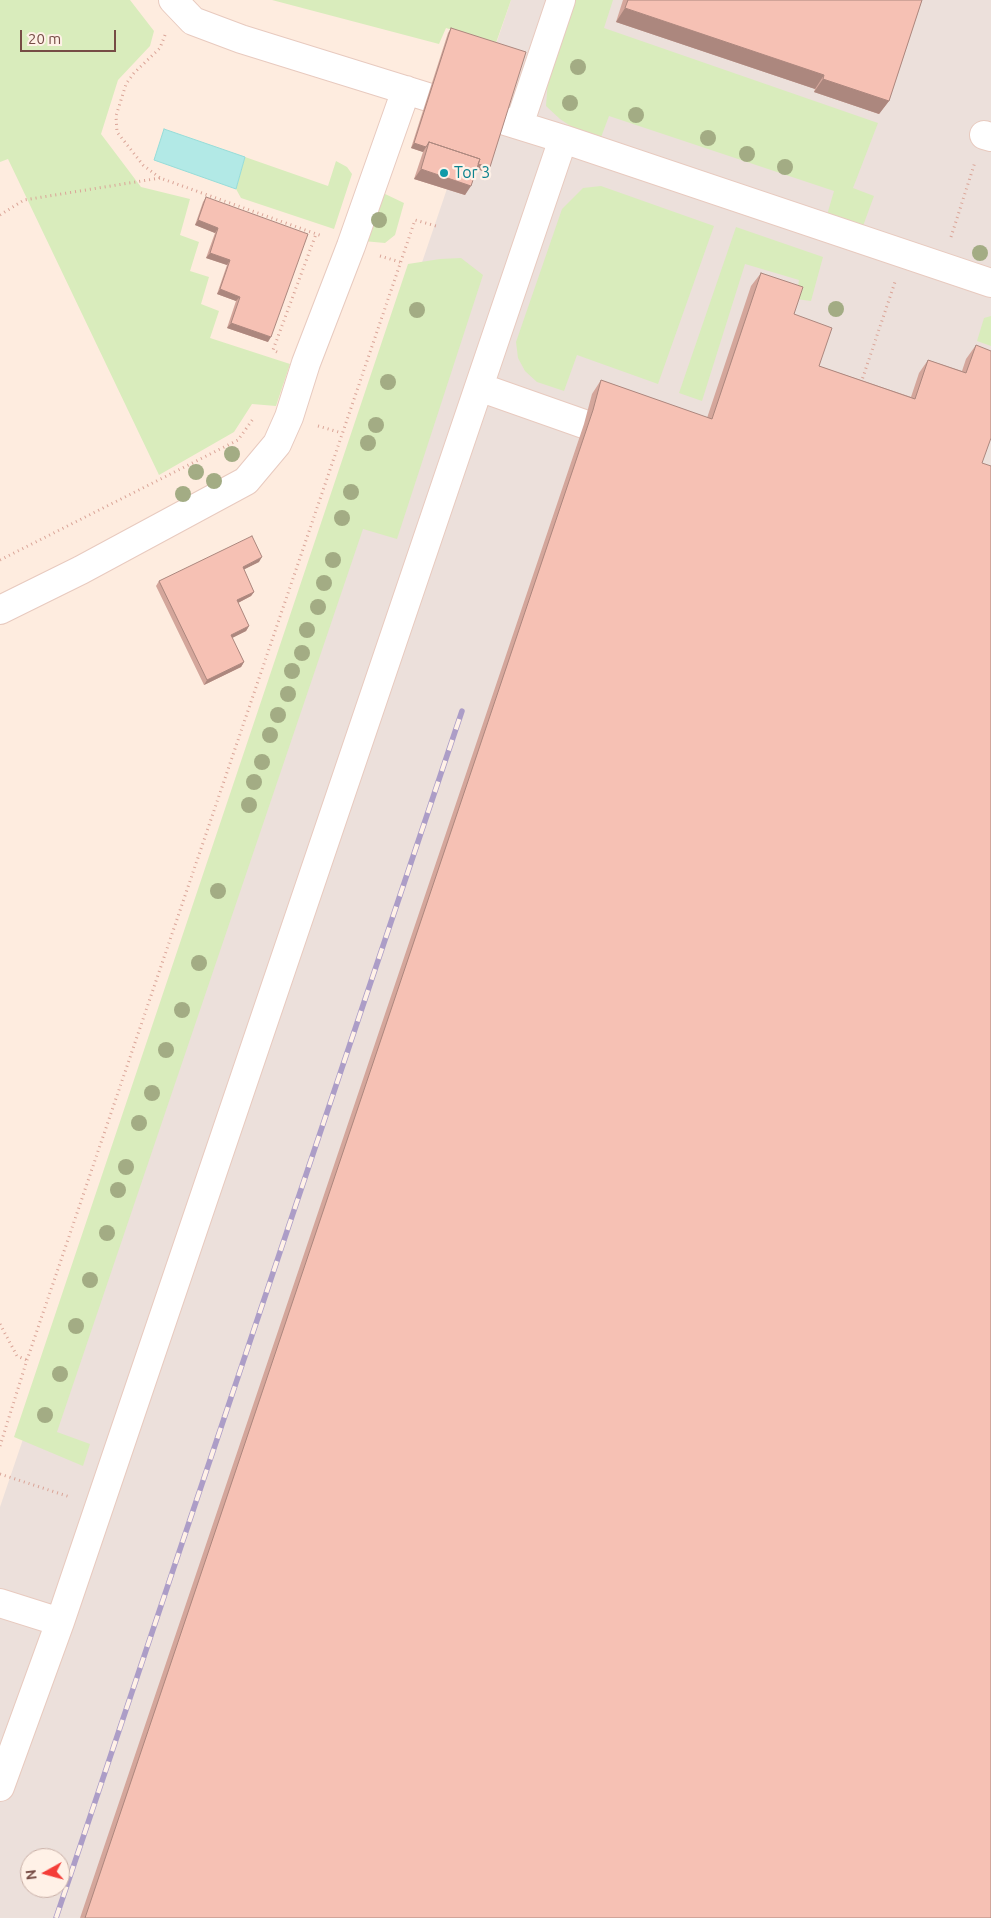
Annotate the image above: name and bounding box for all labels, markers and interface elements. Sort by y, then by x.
scale bar [22,20,119,52]
text: 20 m [28,30,61,47]
place label: Tor 3 [454,163,490,183]
marker: Tor 3 [438,167,450,179]
north arrow [20,1848,70,1898]
text: N [23,1869,40,1881]

